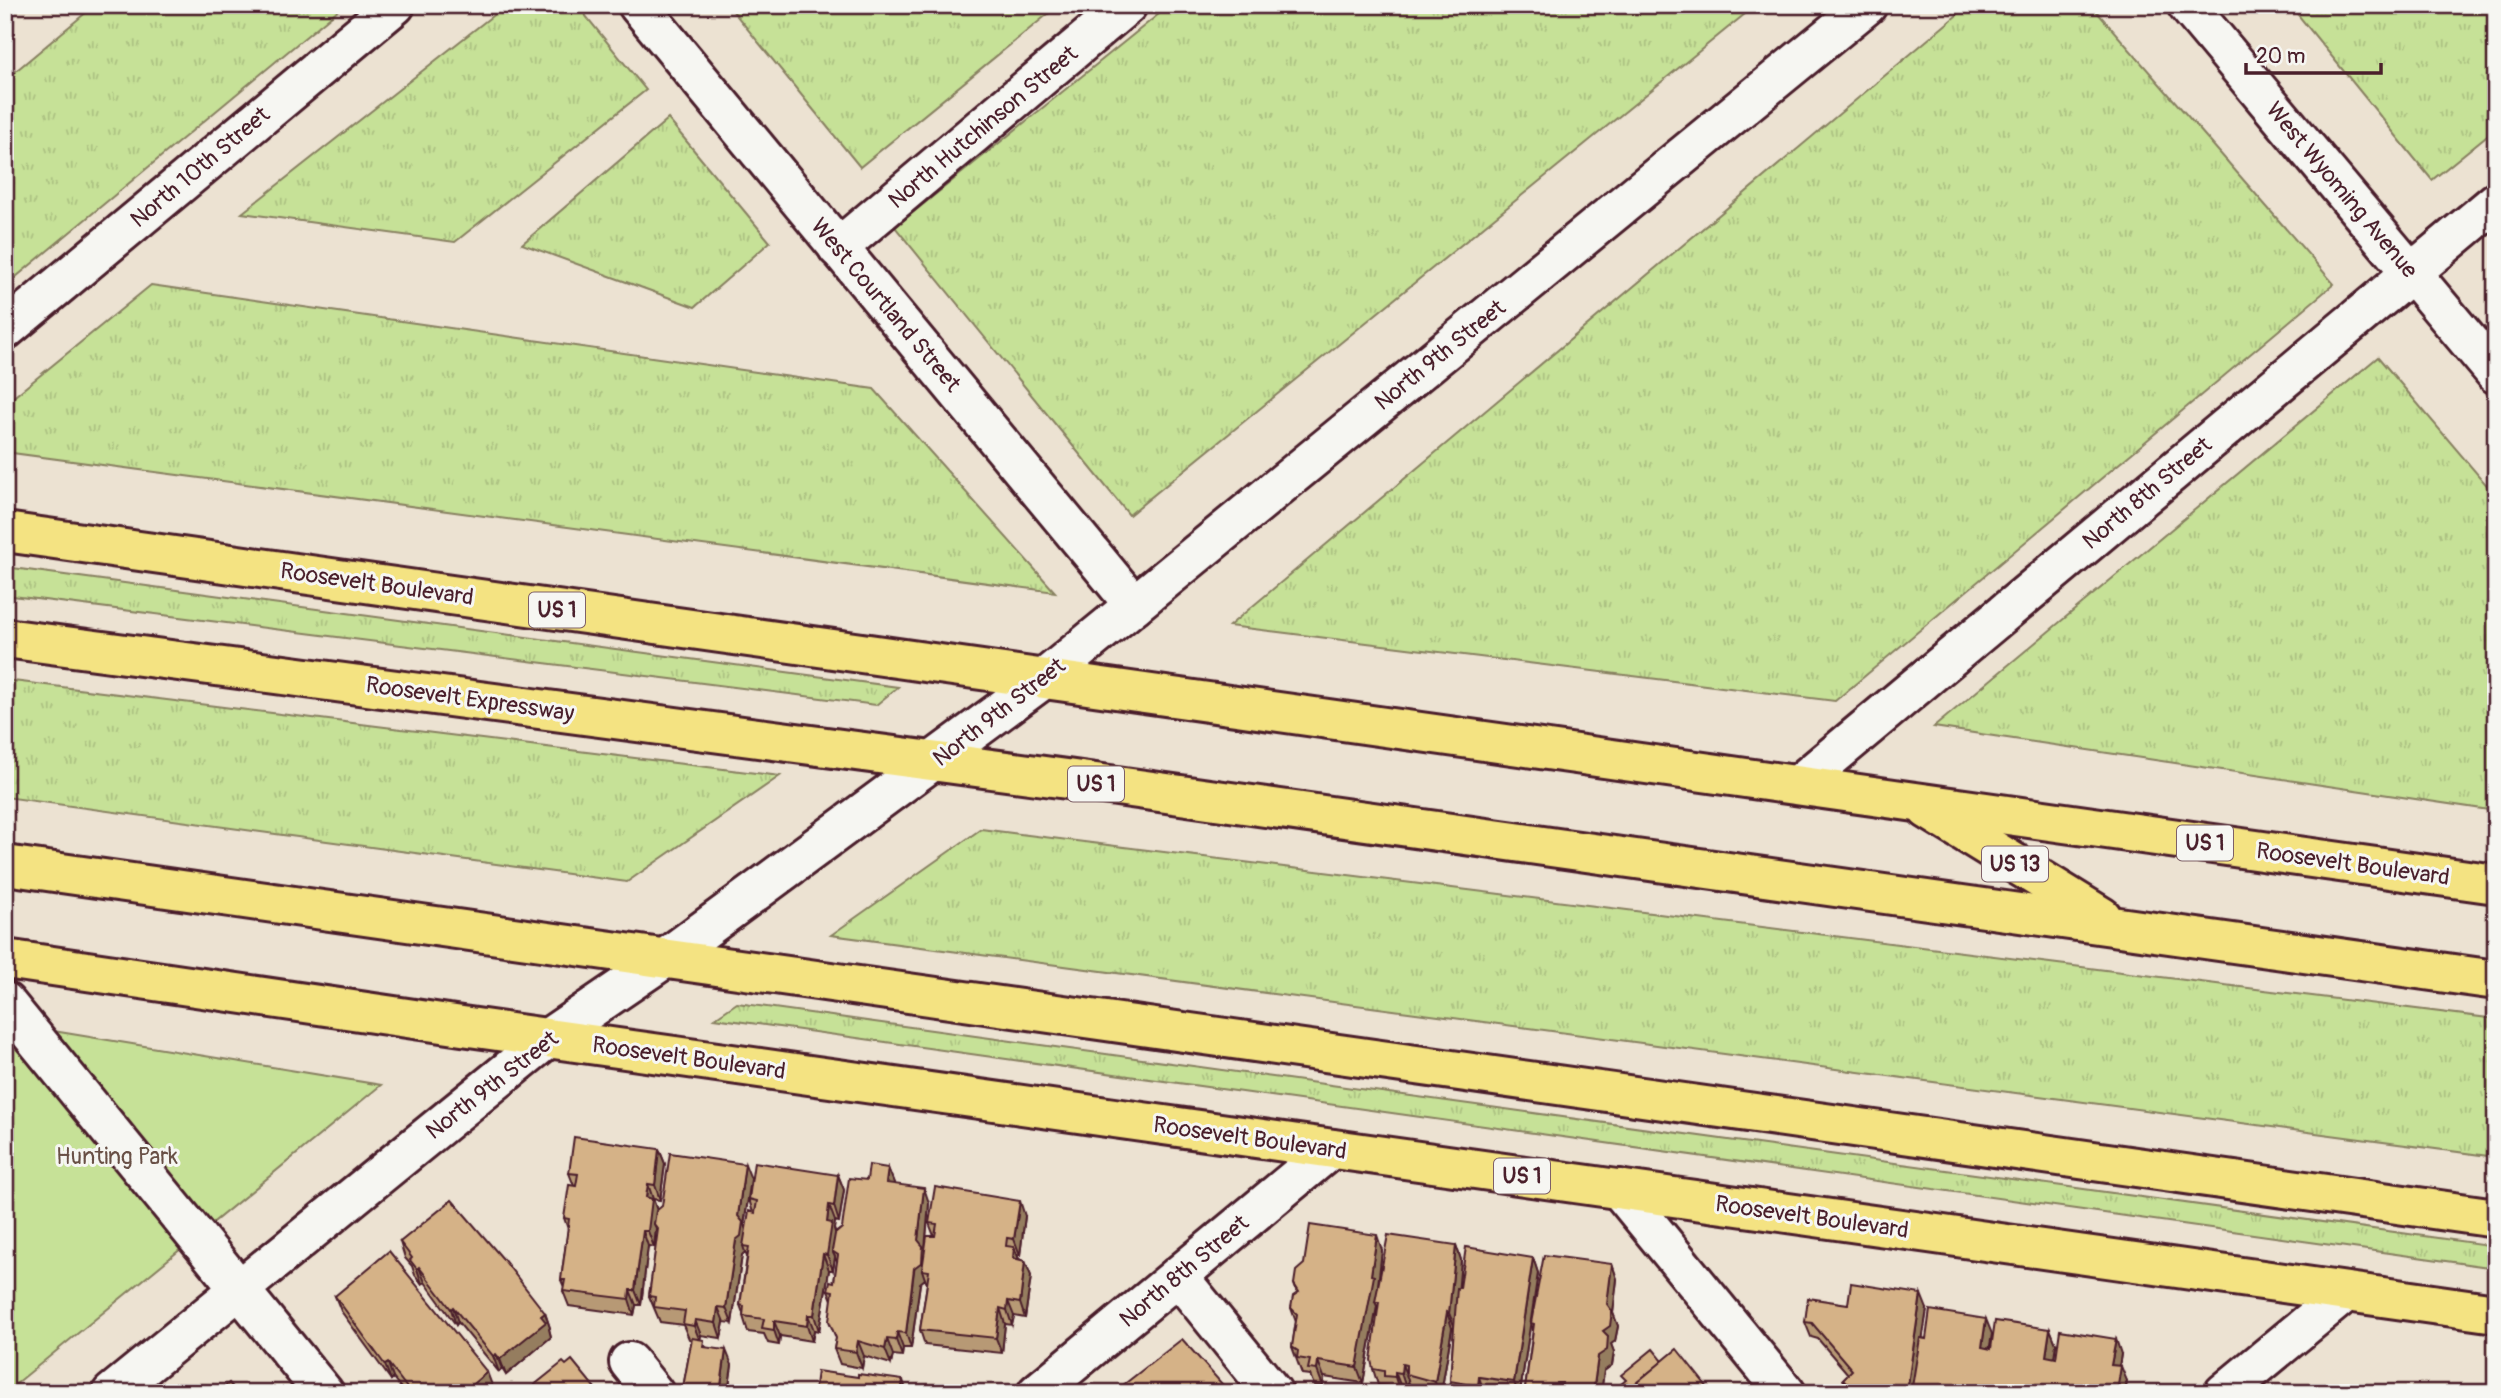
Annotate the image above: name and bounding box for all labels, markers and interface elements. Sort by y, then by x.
scale bar [2246,32,2380,76]
street label: North Hutchinson Street [882,39,1084,215]
text: 20 m [2256,43,2305,70]
street label: West Wyoming Avenue [2260,96,2425,285]
street label: North 10th Street [124,100,276,234]
street label: West Courtland Street [805,212,968,398]
street label: North 9th Street [1369,293,1512,417]
street label: North 8th Street [2076,430,2218,556]
street label: Roosevelt Boulevard [278,556,476,612]
road number: US 1 [529,592,585,628]
street label: North 9th Street [927,651,1072,773]
street label: Roosevelt Expressway [364,670,576,728]
road number: US 1 [1068,766,1124,802]
road number: US 1 [2177,826,2233,860]
street label: Roosevelt Boulevard [2254,836,2452,892]
road number: US 13 [1982,846,2048,882]
street label: North 9th Street [420,1024,565,1146]
street label: Roosevelt Boulevard [590,1030,788,1086]
street label: Roosevelt Boulevard [1151,1110,1349,1166]
park label: Hunting Park [56,1142,178,1171]
road number: US 1 [1494,1158,1550,1194]
street label: Roosevelt Boulevard [1713,1189,1911,1245]
street label: North 8th Street [1113,1208,1255,1334]

